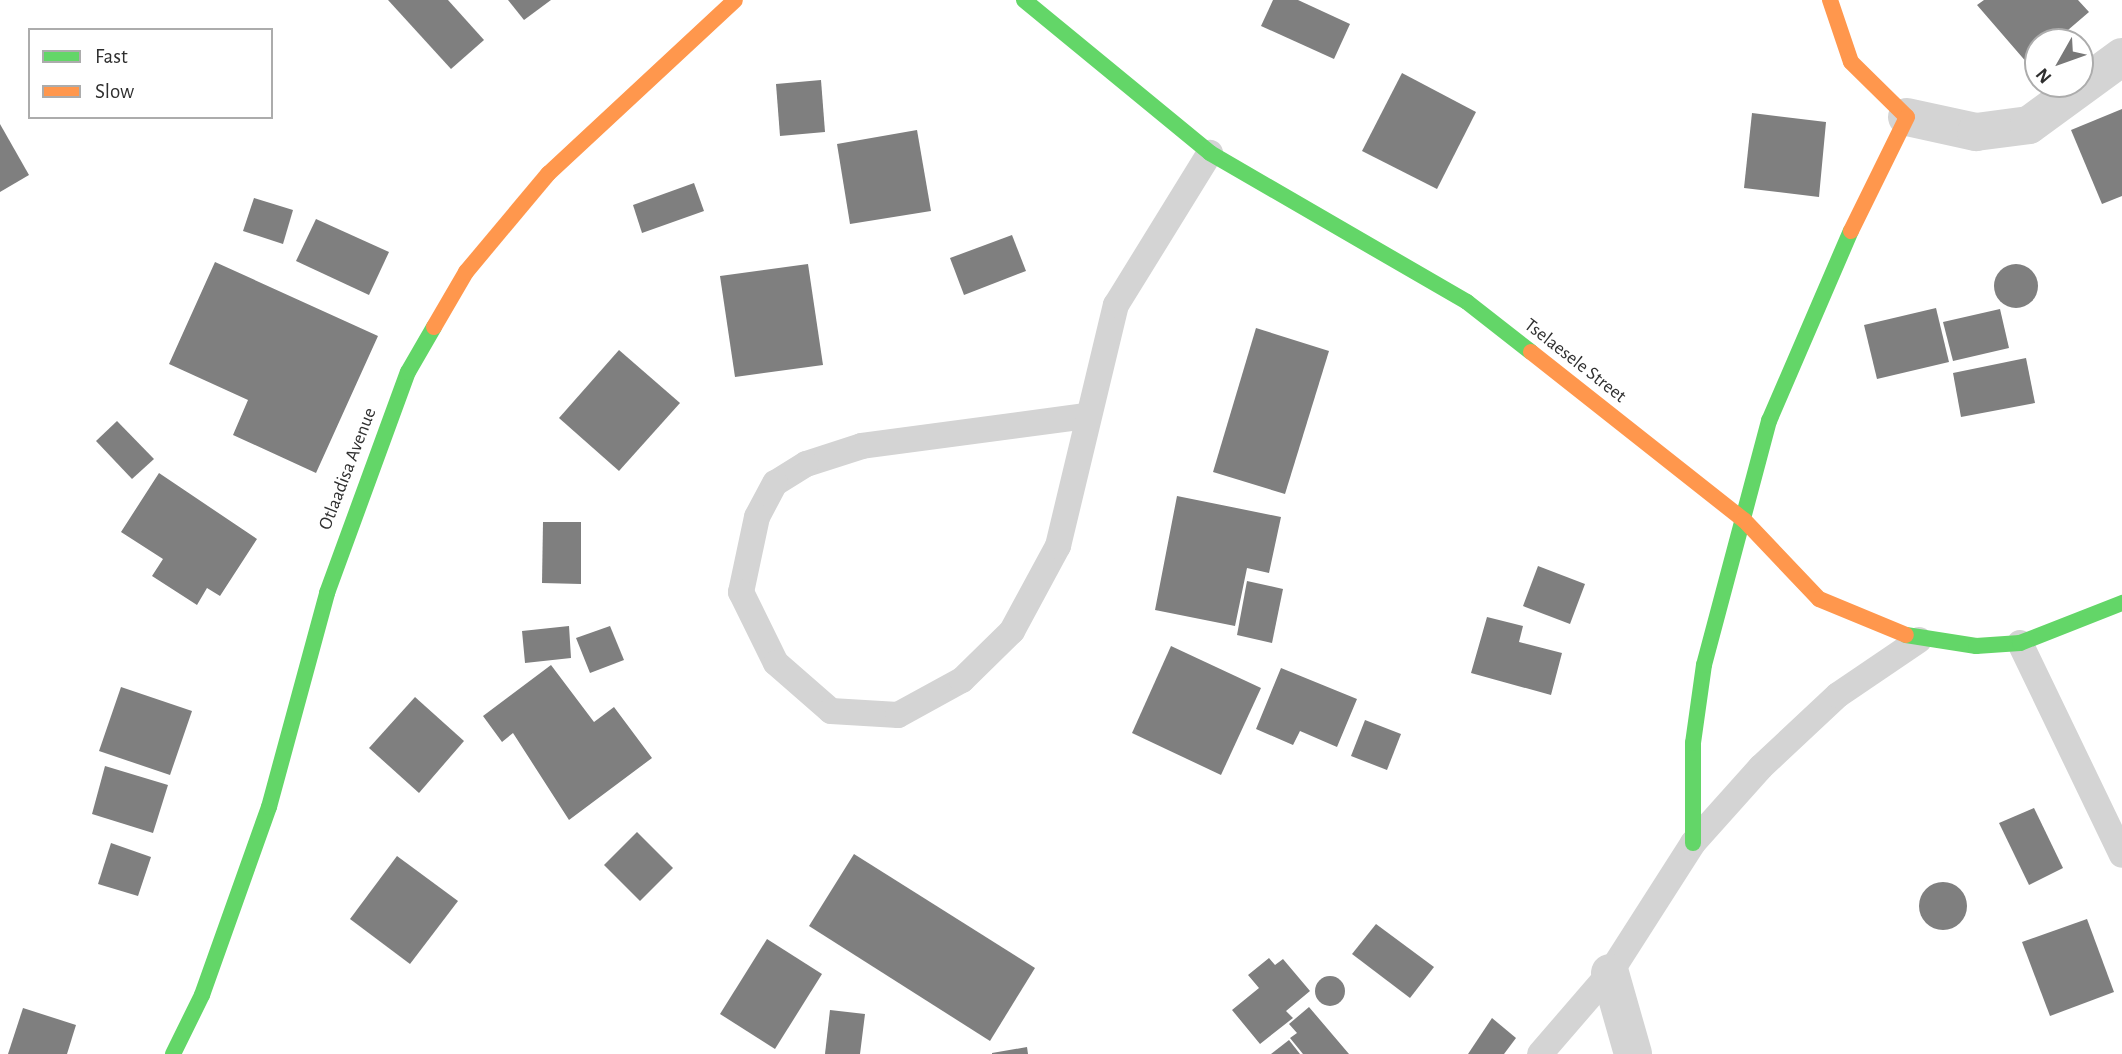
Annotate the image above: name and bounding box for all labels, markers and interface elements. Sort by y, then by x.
legend [28,28,273,119]
north arrow [2024,28,2094,98]
text: Fast [95,46,128,67]
text: N [2033,64,2056,87]
text: Slow [95,81,134,102]
street label: Tselaesele Street [1519,314,1631,408]
street label: Otlaadisa Avenue [314,405,382,533]

